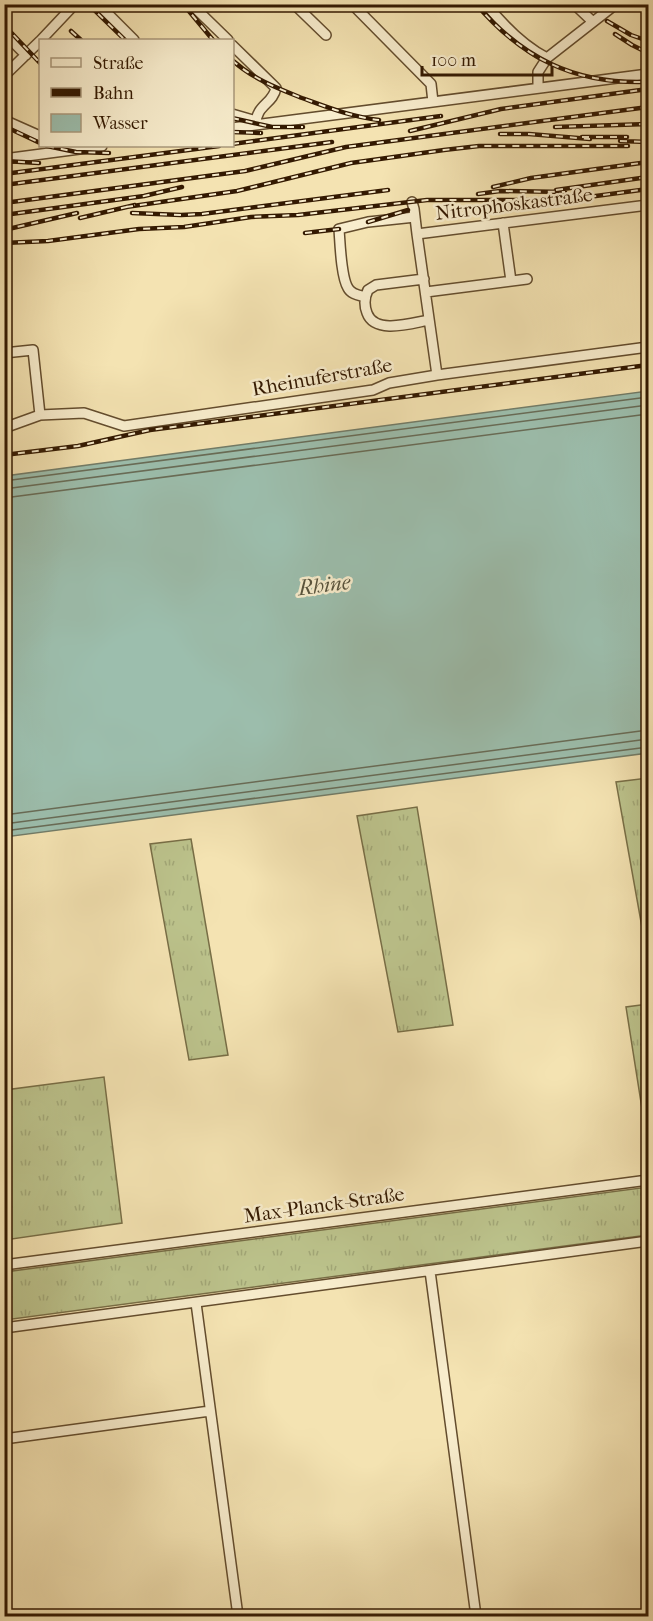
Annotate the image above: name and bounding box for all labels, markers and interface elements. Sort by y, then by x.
legend [39,39,234,147]
scale bar [422,39,552,77]
text: 100 m [431,50,476,71]
text: Straße [93,53,144,74]
text: Bahn [93,83,134,104]
text: Wasser [92,113,148,134]
street label: Nitrophoskastraße [434,183,594,225]
street label: Rheinuferstraße [250,353,394,401]
water label: Rhine [295,570,352,600]
street label: Max-Planck-Straße [242,1182,406,1228]

